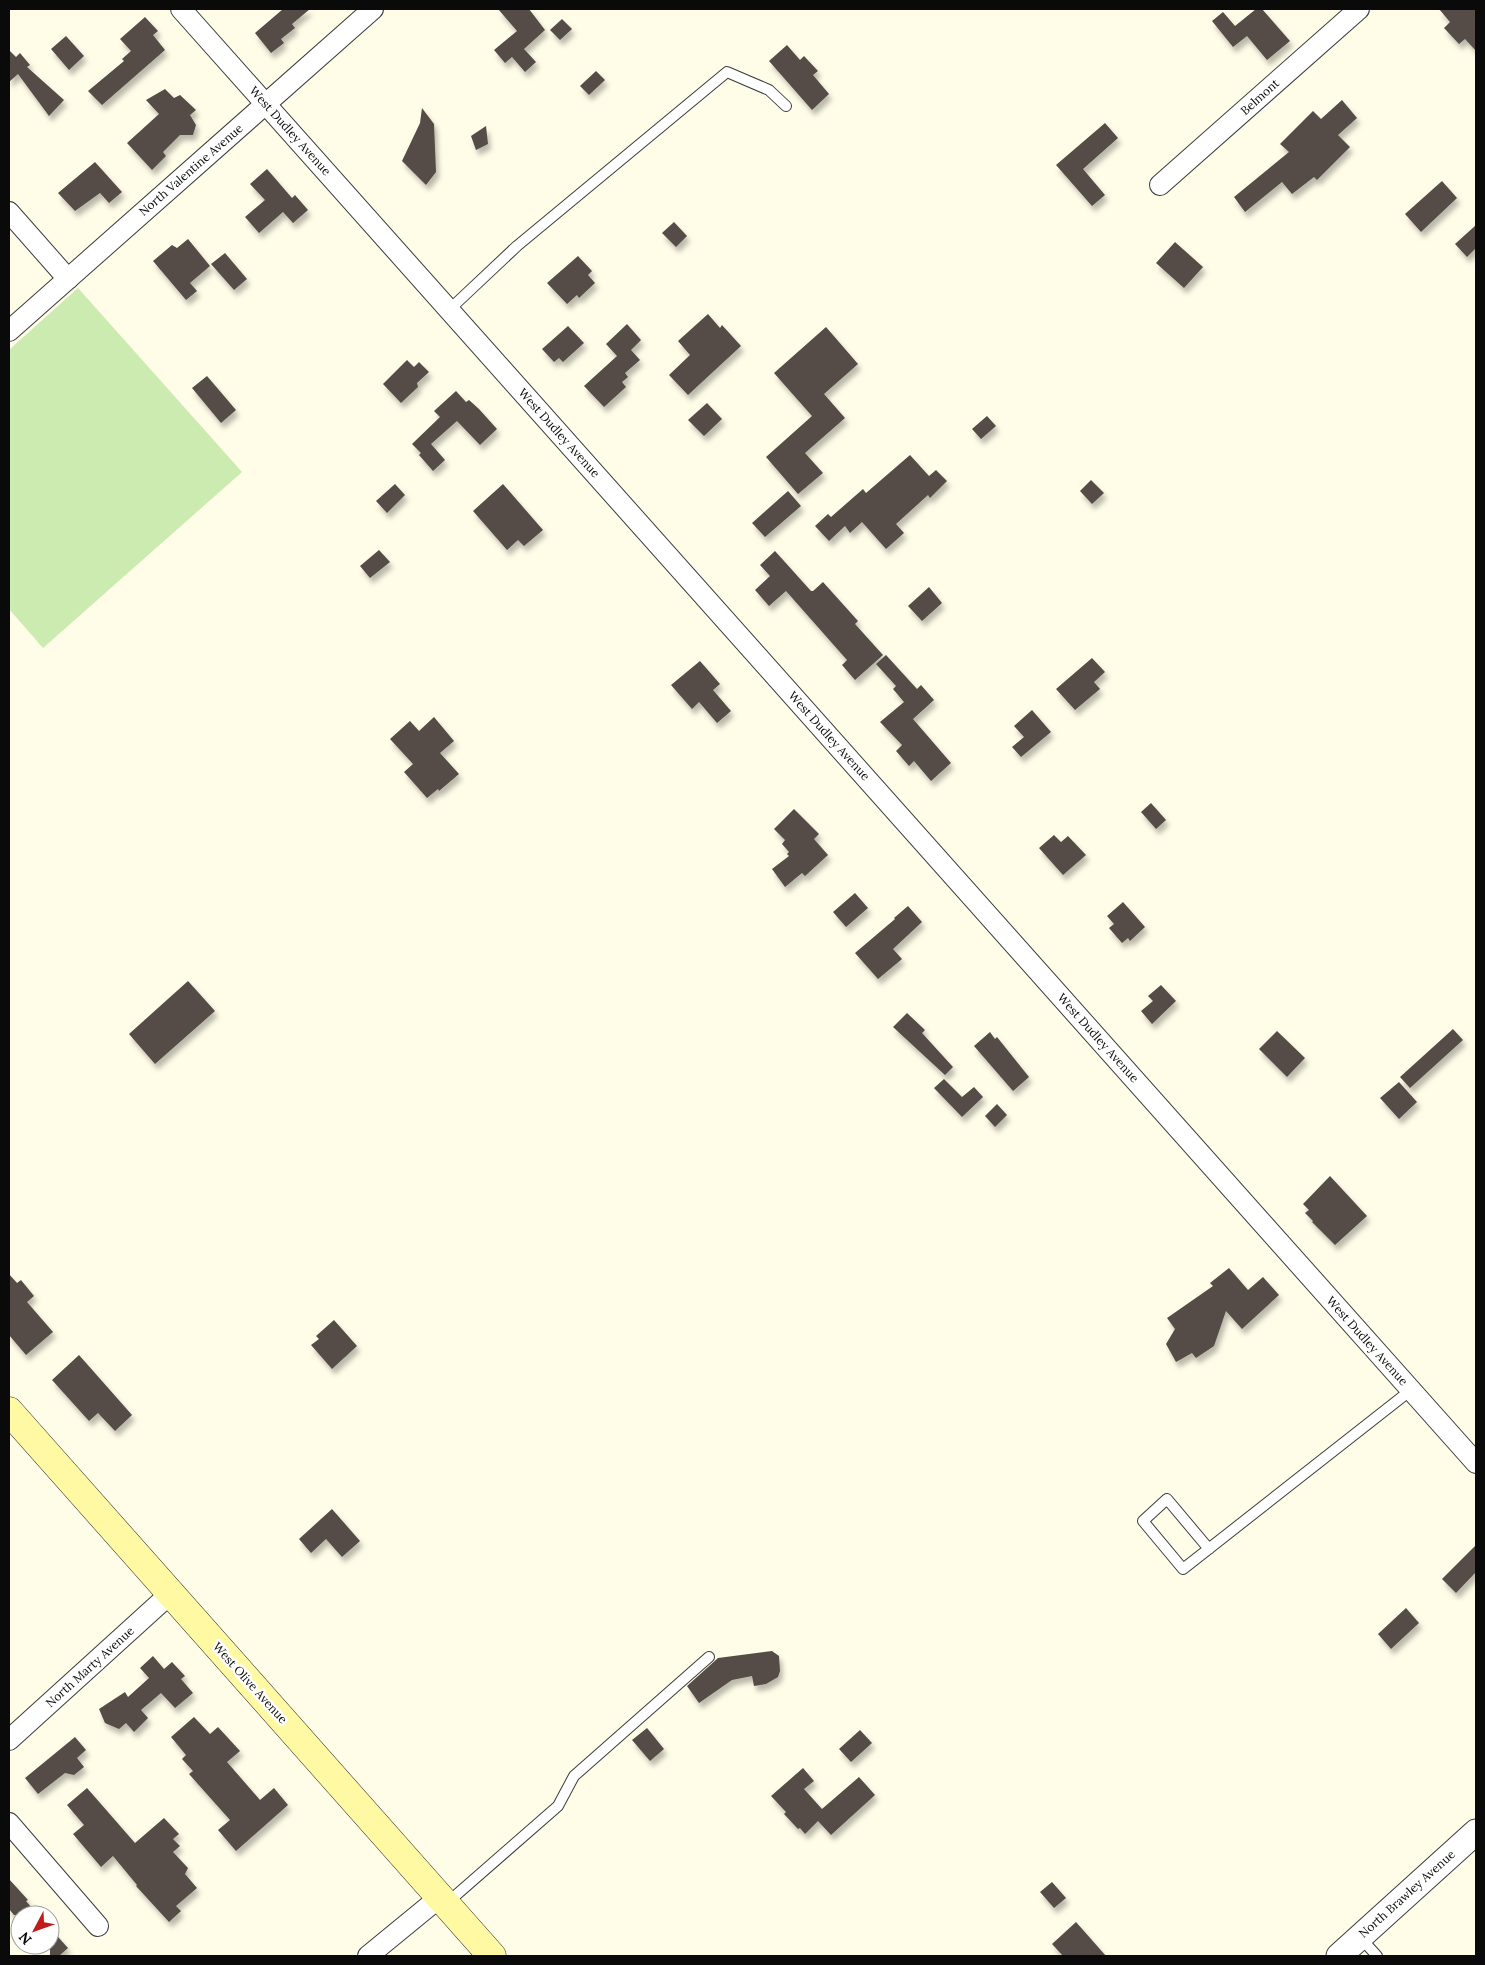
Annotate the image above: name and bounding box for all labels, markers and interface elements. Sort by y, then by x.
street label: Belmont [1237,75,1282,118]
street label: West Dudley Avenue [246,83,335,179]
street label: North Valentine Avenue [136,120,246,219]
street label: West Dudley Avenue [515,385,604,481]
street label: West Dudley Avenue [785,688,874,784]
street label: West Dudley Avenue [1054,990,1143,1086]
street label: West Dudley Avenue [1323,1293,1412,1389]
street label: North Marty Avenue [42,1623,137,1710]
street label: West Olive Avenue [210,1639,291,1727]
street label: North Brawley Avenue [1355,1846,1458,1941]
north arrow [10,1905,60,1955]
text: N [15,1928,36,1949]

